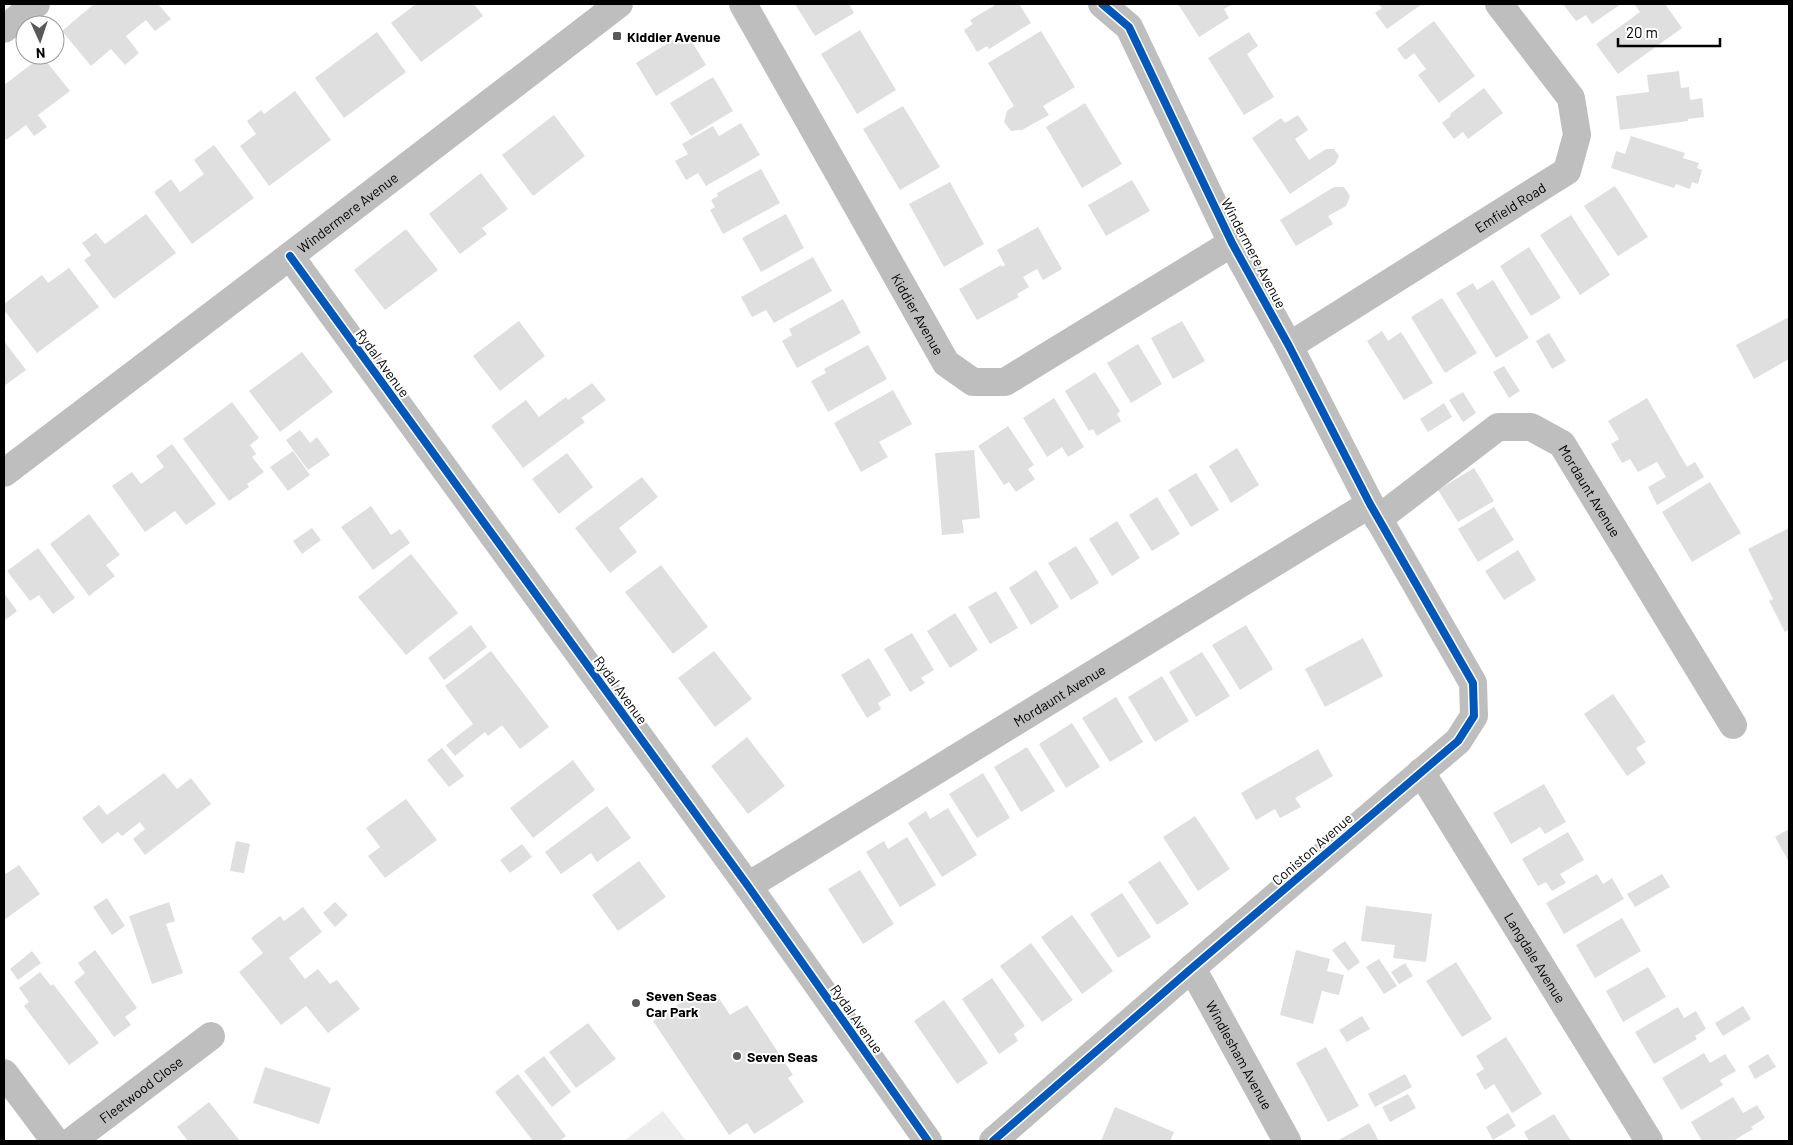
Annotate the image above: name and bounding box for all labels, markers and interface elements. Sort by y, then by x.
north arrow [15,15,65,65]
scale bar [1618,15,1720,47]
text: 20 m [1626,23,1658,41]
place label: Kiddier Avenue [627,28,721,45]
marker: Kiddier Avenue [611,30,623,42]
text: N [36,45,46,62]
street label: Windermere Avenue [293,168,401,256]
street label: Emfield Road [1471,178,1549,236]
street label: Windermere Avenue [1218,195,1290,311]
street label: Kiddier Avenue [888,270,948,358]
street label: Rydal Avenue [353,326,413,400]
street label: Mordaunt Avenue [1556,441,1625,540]
street label: Rydal Avenue [591,653,651,727]
street label: Mordaunt Avenue [1010,660,1108,730]
street label: Coniston Avenue [1268,809,1356,889]
street label: Langdale Avenue [1501,909,1570,1006]
street label: Rydal Avenue [827,981,887,1057]
place label: Seven Seas Car Park [646,987,717,1020]
marker: Seven Seas Car Park [630,997,642,1009]
street label: Windlesham Avenue [1203,997,1276,1112]
place label: Seven Seas [747,1048,818,1065]
marker: Seven Seas [731,1050,743,1062]
street label: Fleetwood Close [95,1052,186,1126]

